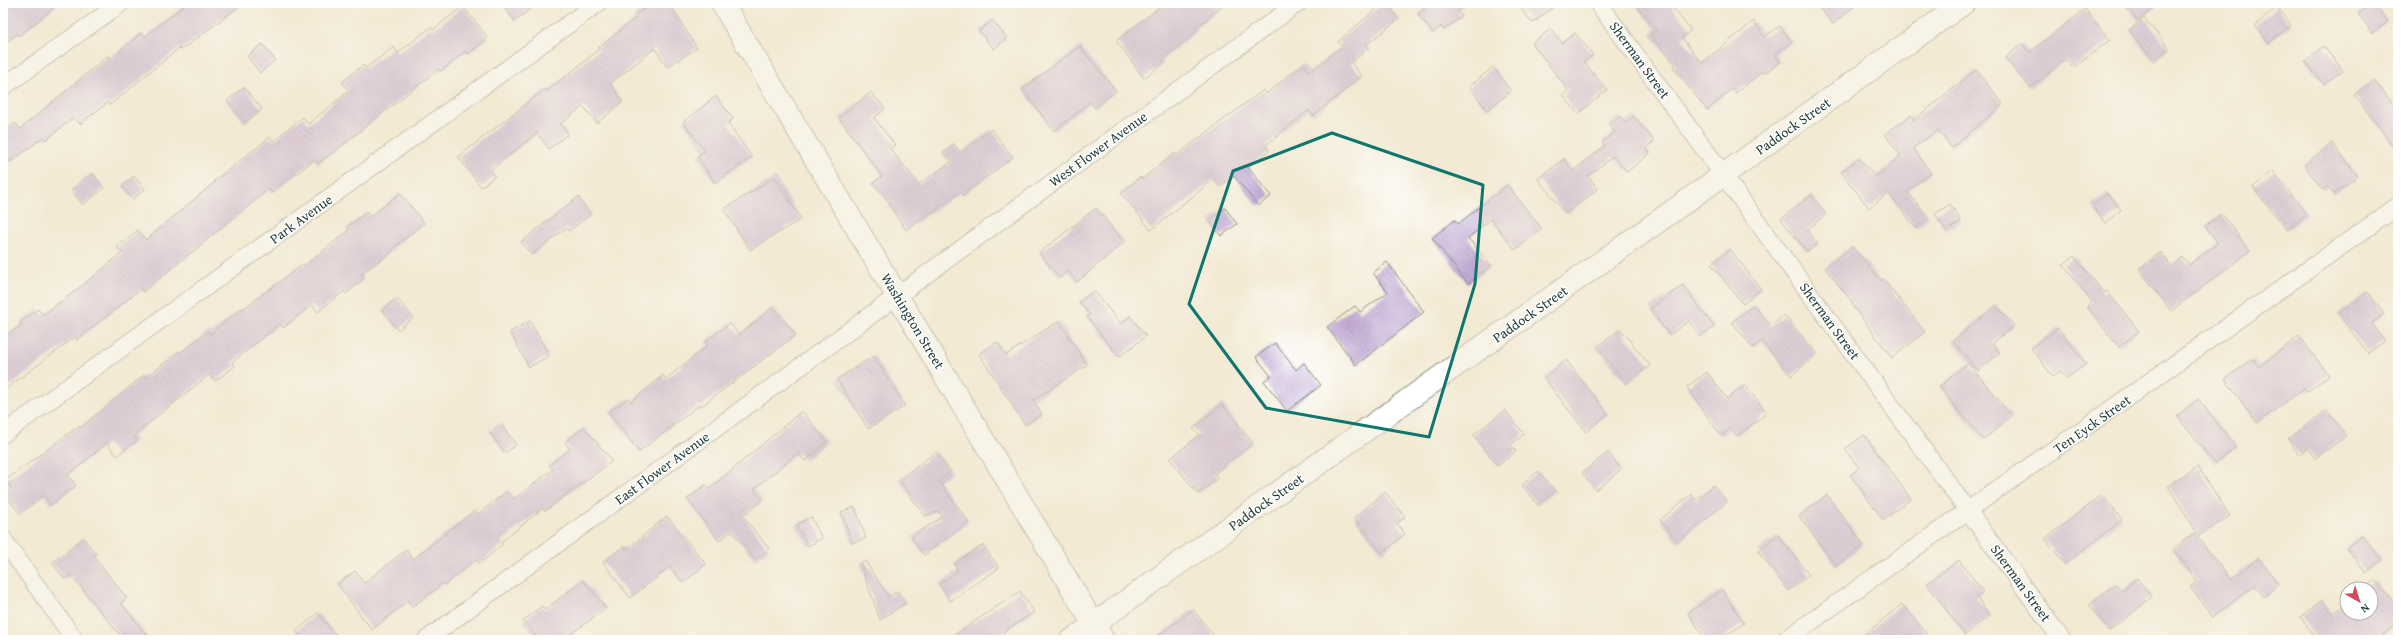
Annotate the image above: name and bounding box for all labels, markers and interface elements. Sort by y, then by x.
street label: Sherman Street [1605,17,1675,103]
street label: Paddock Street [1751,93,1835,159]
street label: West Flower Avenue [1045,106,1152,192]
street label: Park Avenue [266,189,337,249]
street label: Washington Street [876,269,950,373]
street label: Sherman Street [1795,278,1865,364]
street label: Paddock Street [1488,281,1572,347]
street label: Ten Eyck Street [2049,390,2135,458]
street label: East Flower Avenue [610,426,714,509]
street label: Paddock Street [1224,469,1308,535]
street label: Sherman Street [1986,540,2056,626]
north arrow [2339,581,2379,621]
text: N [2357,600,2373,618]

